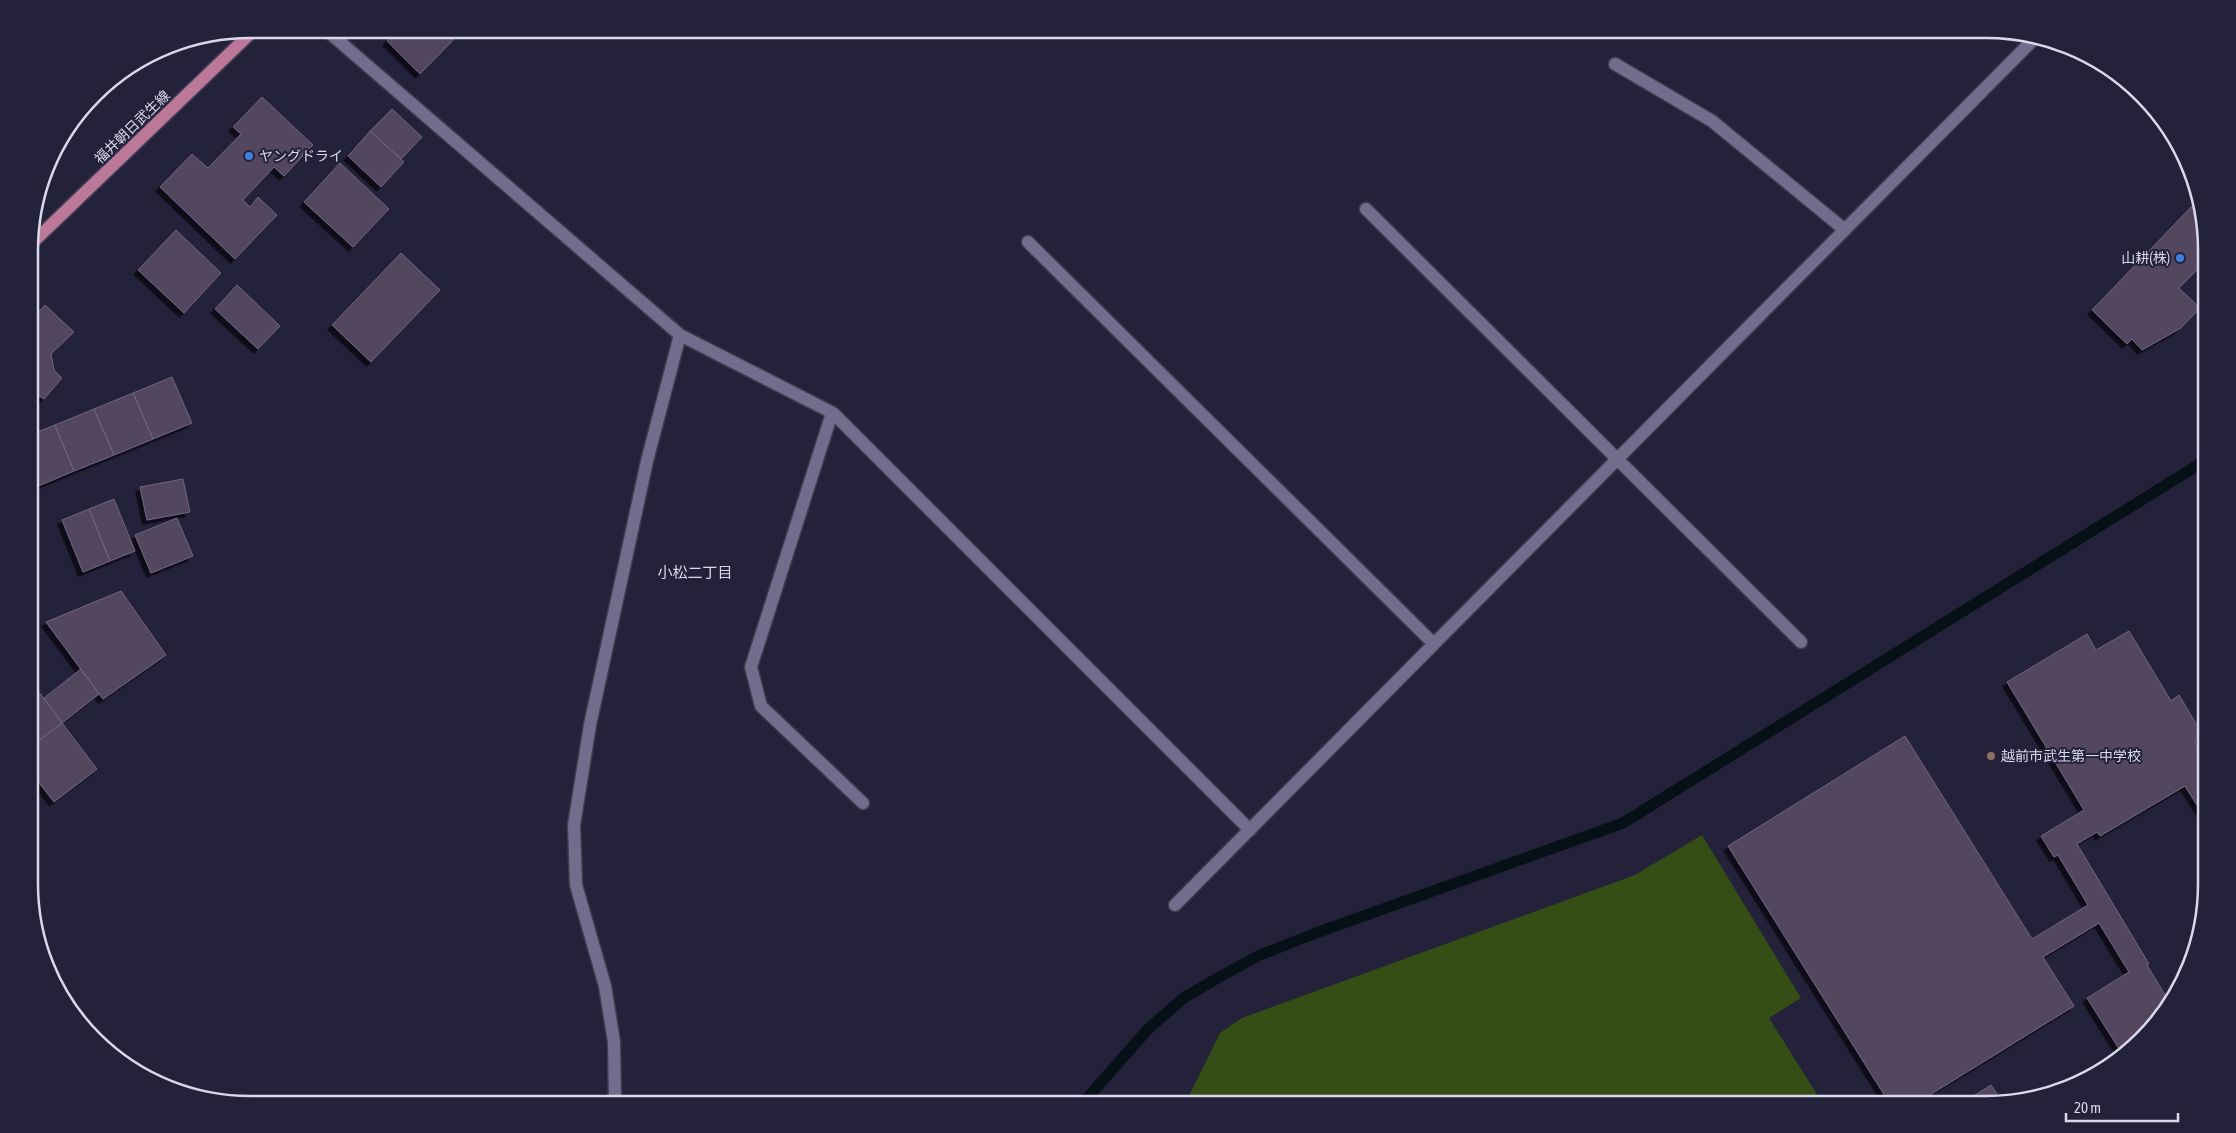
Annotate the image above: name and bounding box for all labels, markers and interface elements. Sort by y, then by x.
street label: 福井朝日武生線 [91,87,173,167]
place label: ヤングドライ [259,148,343,164]
marker: ヤングドライ [243,150,255,162]
place label: 山耕(株) [2121,250,2170,266]
marker: 山耕(株) [2174,252,2186,264]
district label: 小松二丁目 [657,564,733,581]
place label: 越前市武生第一中学校 [2001,748,2141,764]
marker: 越前市武生第一中学校 [1985,750,1997,762]
scale bar [2066,1090,2178,1122]
text: 20 m [2074,1099,2101,1116]

